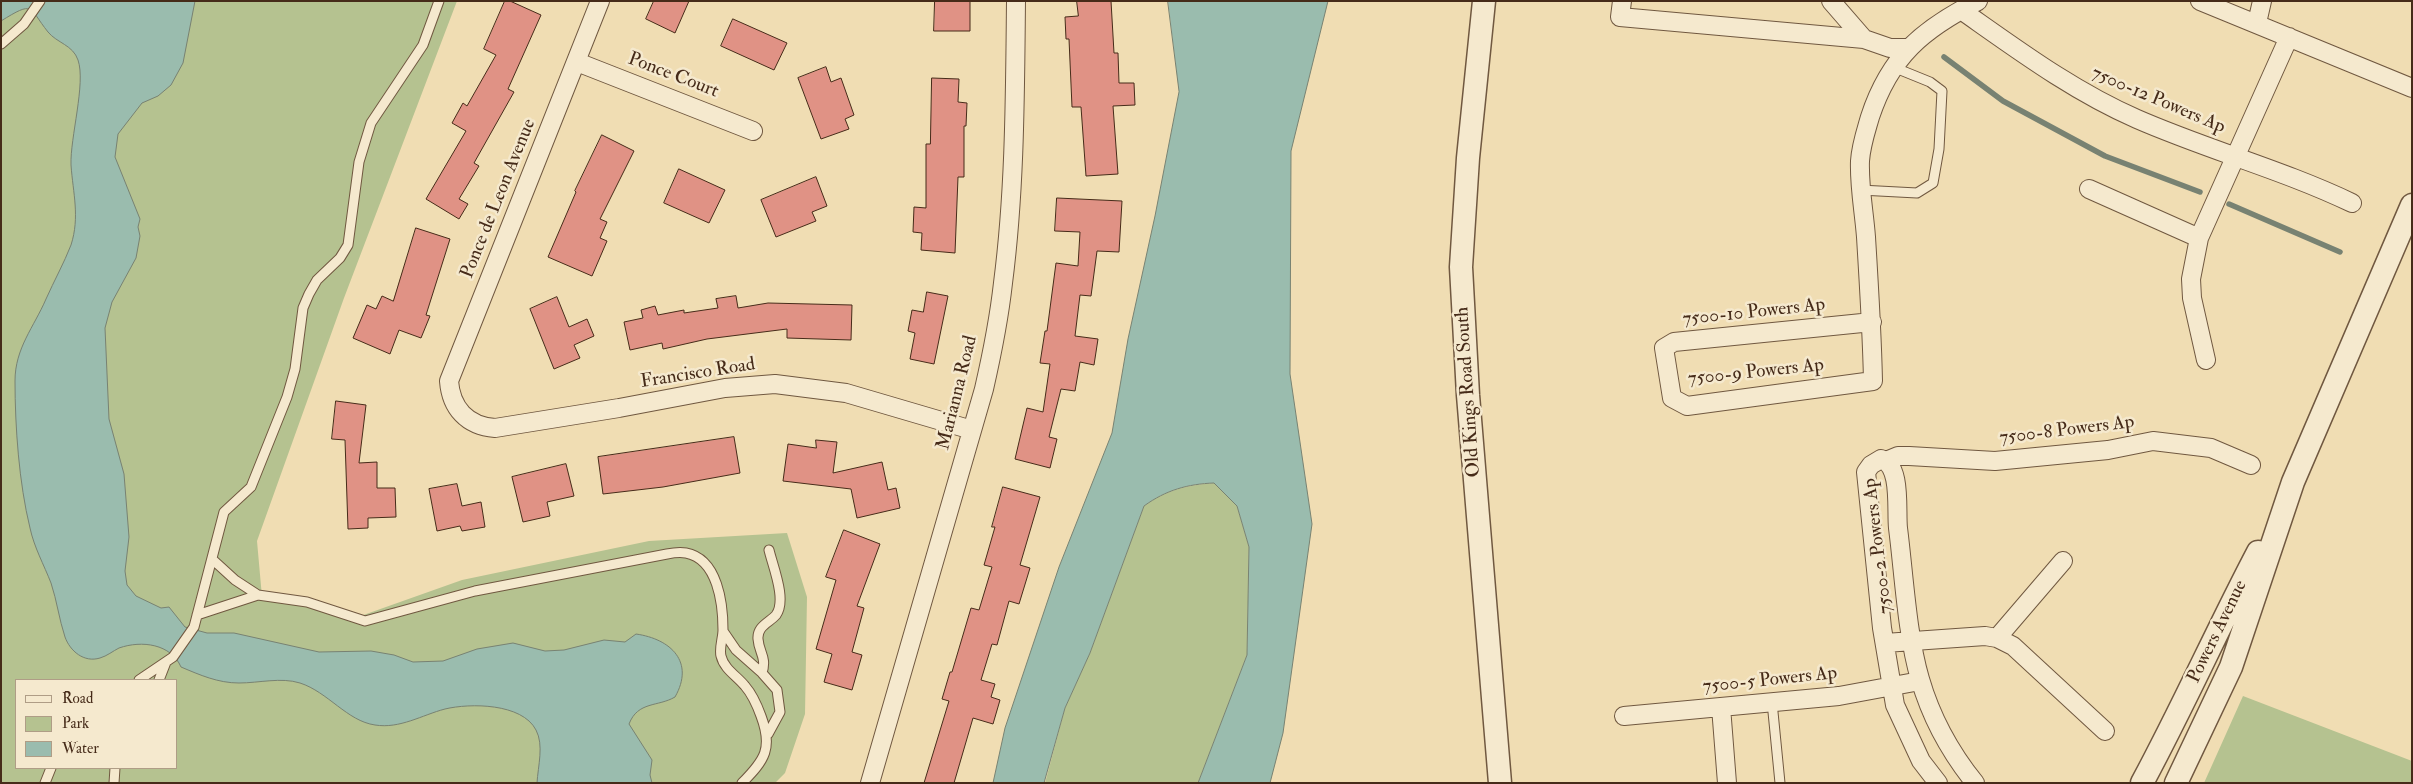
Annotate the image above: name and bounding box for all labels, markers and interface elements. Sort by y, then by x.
street label: Ponce Court [624,48,722,104]
street label: 7500-12 Powers Ap [2088,63,2228,139]
street label: Ponce de Leon Avenue [457,116,541,282]
street label: 7500-10 Powers Ap [1682,294,1826,332]
street label: Old Kings Road South [1452,306,1486,478]
street label: Marianna Road [933,333,983,453]
street label: Francisco Road [639,354,757,394]
street label: 7500-9 Powers Ap [1687,355,1825,391]
street label: 7500-8 Powers Ap [1998,411,2136,451]
street label: 7500-2 Powers Ap [1859,477,1899,615]
street label: Powers Avenue [2183,577,2253,687]
street label: 7500-5 Powers Ap [1702,663,1838,699]
legend [15,679,178,769]
text: Road [62,689,93,708]
text: Park [62,714,89,733]
text: Water [62,739,99,758]

